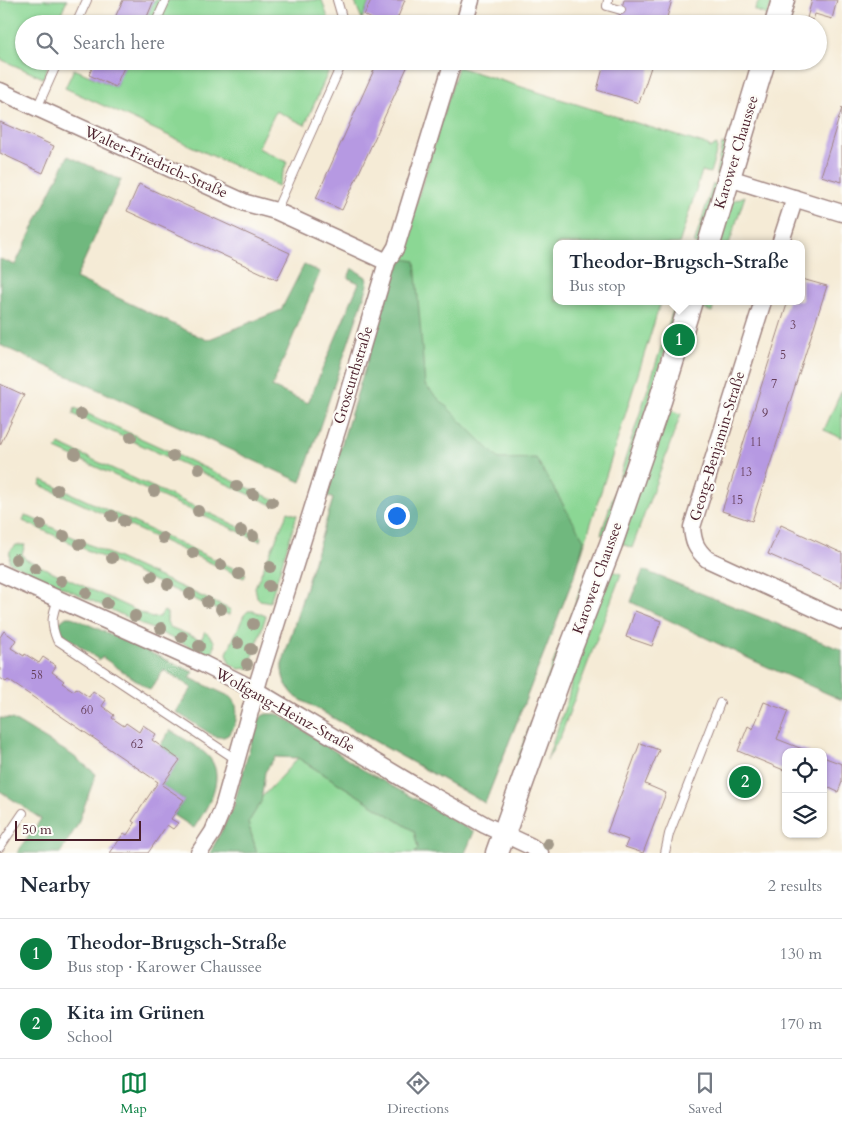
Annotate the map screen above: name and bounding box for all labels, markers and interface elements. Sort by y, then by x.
search box [15,15,827,70]
icon: search [33,29,61,57]
text: Search here [73,30,165,56]
street label: Karower Chaussee [709,93,763,211]
street label: Walter-Friedrich-Straße [80,121,231,203]
popup [553,240,805,305]
text: Theodor-Brugsch-Straße [569,249,789,275]
text: Bus stop [569,275,626,297]
house number: 3 [790,317,796,333]
pin: 1 [663,321,695,359]
street label: Groscurthstraße [329,323,377,426]
house number: 5 [780,347,786,363]
street label: Georg-Benjamin-Straße [685,368,749,523]
house number: 7 [771,376,777,392]
house number: 9 [762,405,768,421]
house number: 11 [750,434,762,450]
house number: 13 [740,464,752,480]
house number: 15 [731,492,743,508]
your location [384,503,410,529]
street label: Karower Chaussee [567,519,627,637]
street label: Wolfgang-Heinz-Straße [211,663,359,757]
house number: 58 [31,667,43,683]
house number: 60 [81,702,93,718]
house number: 62 [131,736,143,752]
map controls [782,748,827,838]
button: locate [782,748,827,793]
pin: 2 [729,763,761,801]
button: layers [782,793,827,838]
scale bar [15,818,141,841]
text: 50 m [22,820,52,839]
text: Nearby [20,871,91,900]
text: 2 results [768,875,822,897]
text: Theodor-Brugsch-Straße [67,930,287,956]
text: 1 [32,943,40,965]
text: 130 m [780,943,822,965]
text: Bus stop · Karower Chaussee [67,956,262,978]
text: Kita im Grünen [67,1000,205,1026]
text: 2 [32,1013,40,1035]
text: 170 m [780,1013,822,1035]
text: School [67,1026,112,1048]
tab: Map [120,1069,148,1118]
tab: Directions [387,1069,449,1118]
tab: Saved [688,1069,722,1118]

